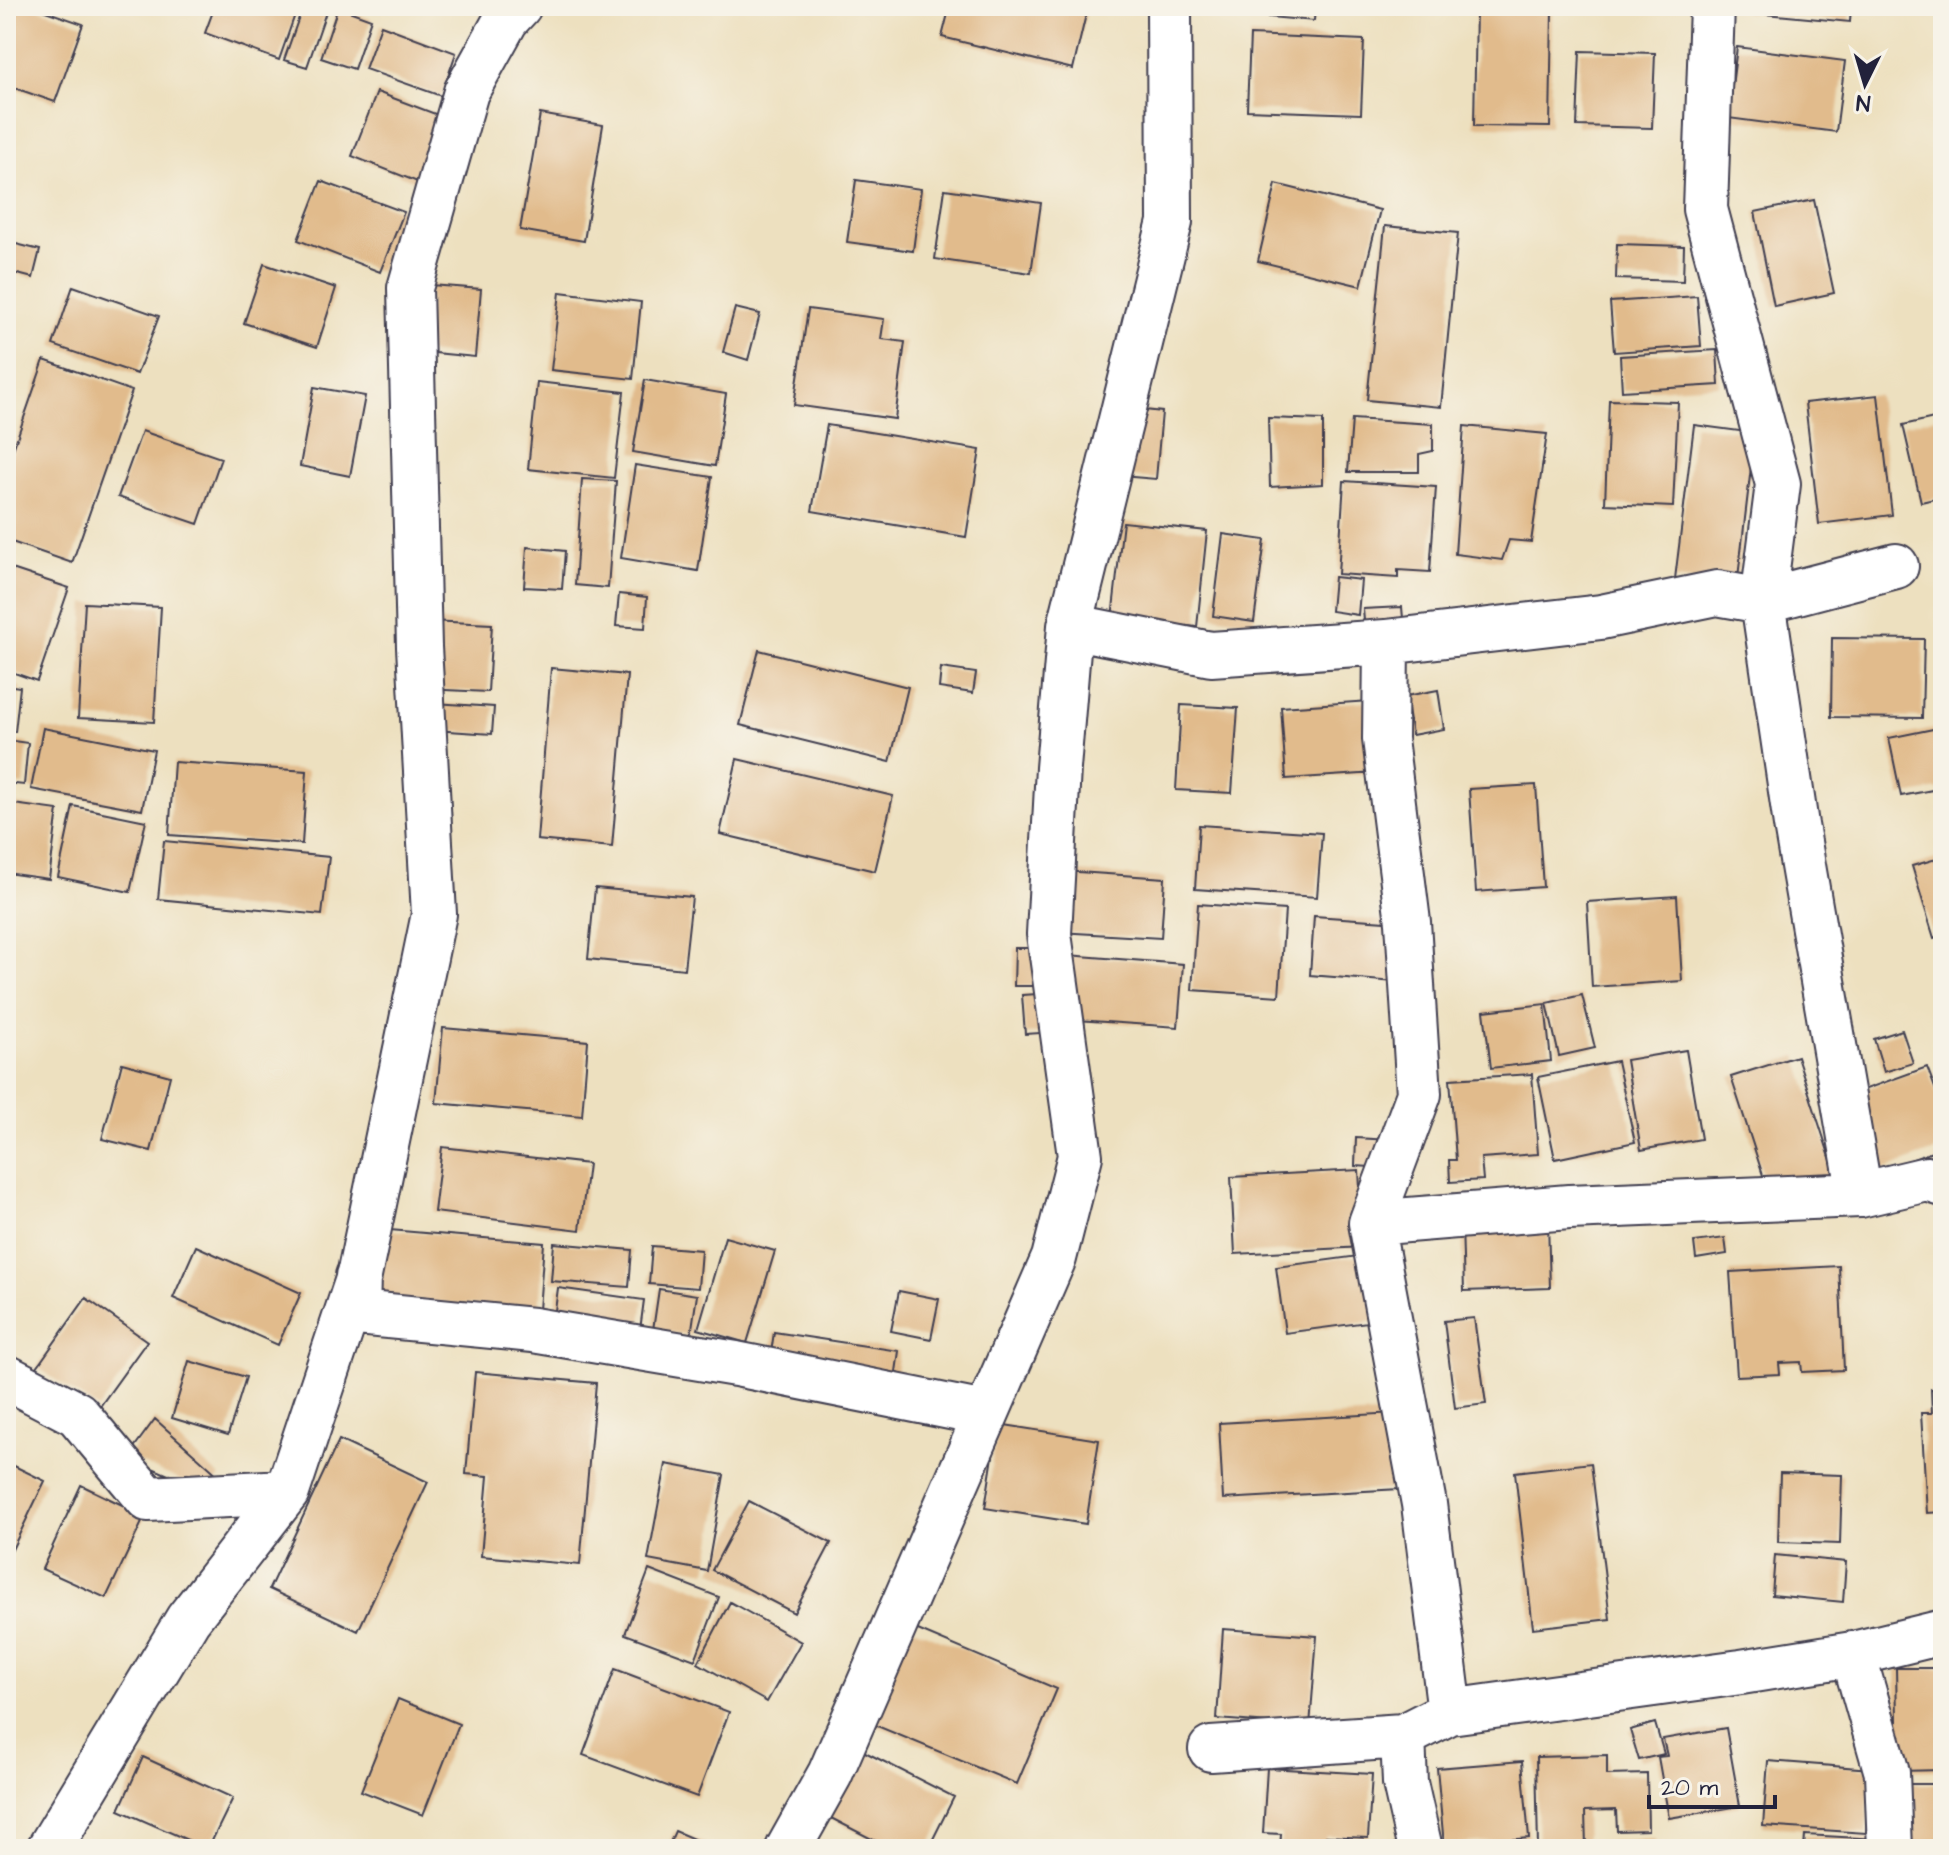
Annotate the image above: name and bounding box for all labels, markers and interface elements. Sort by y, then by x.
north arrow [1825,44,1905,124]
text: N [1855,86,1872,118]
scale bar [1649,1759,1775,1809]
text: 20 m [1661,1771,1718,1805]

